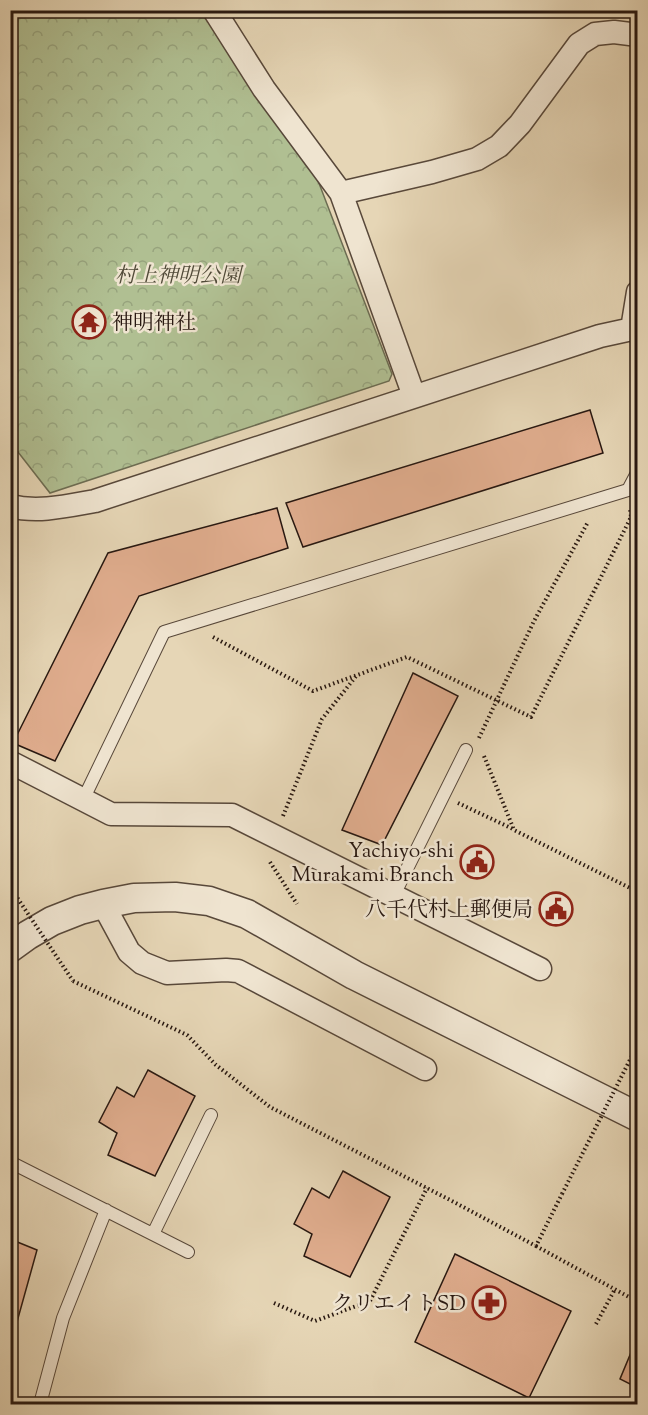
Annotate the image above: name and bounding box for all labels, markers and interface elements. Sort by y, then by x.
park label: 村上神明公園 [115,262,244,292]
temple icon: 神明神社 [71,304,107,340]
place label: 神明神社 [112,309,196,339]
place label: Yachiyo-shi Murakami Branch [292,837,454,891]
public building icon: Yachiyo-shi Murakami Branch [459,844,495,880]
public building icon: 八千代村上郵便局 [538,891,574,927]
place label: 八千代村上郵便局 [365,896,533,926]
pharmacy icon: クリエイトSD [471,1285,507,1321]
place label: クリエイトSD [332,1290,466,1320]

